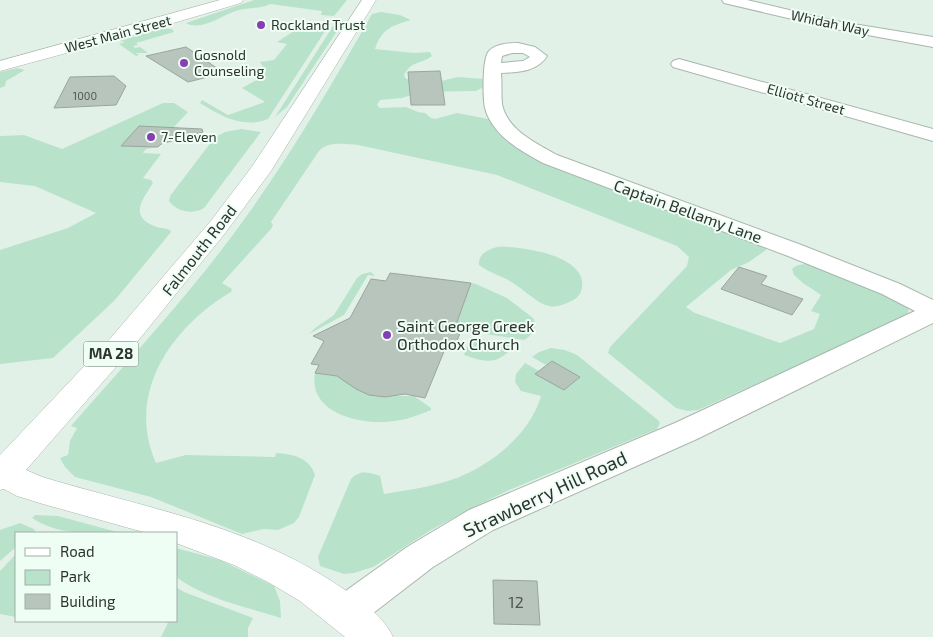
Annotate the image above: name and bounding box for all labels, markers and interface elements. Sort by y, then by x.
street label: Whidah Way [789,6,872,39]
street label: West Main Street [63,11,173,56]
place label: Rockland Trust [271,16,365,33]
marker: Rockland Trust [255,19,267,31]
place label: Gosnold Counseling [194,46,264,79]
marker: Gosnold Counseling [178,57,190,69]
street label: Elliott Street [765,79,847,118]
house number: 1000 [73,89,97,102]
place label: 7-Eleven [161,128,217,145]
marker: 7-Eleven [145,131,157,143]
street label: Captain Bellamy Lane [611,175,765,246]
street label: Falmouth Road [157,201,240,299]
place label: Saint George Greek Orthodox Church [397,316,534,353]
marker: Saint George Greek Orthodox Church [381,329,393,341]
road number: MA 28 [84,342,138,366]
street label: Strawberry Hill Road [459,446,630,542]
legend [15,532,178,622]
text: Road [60,542,95,560]
text: Park [60,567,91,585]
text: Building [60,592,116,610]
house number: 12 [508,592,524,611]

